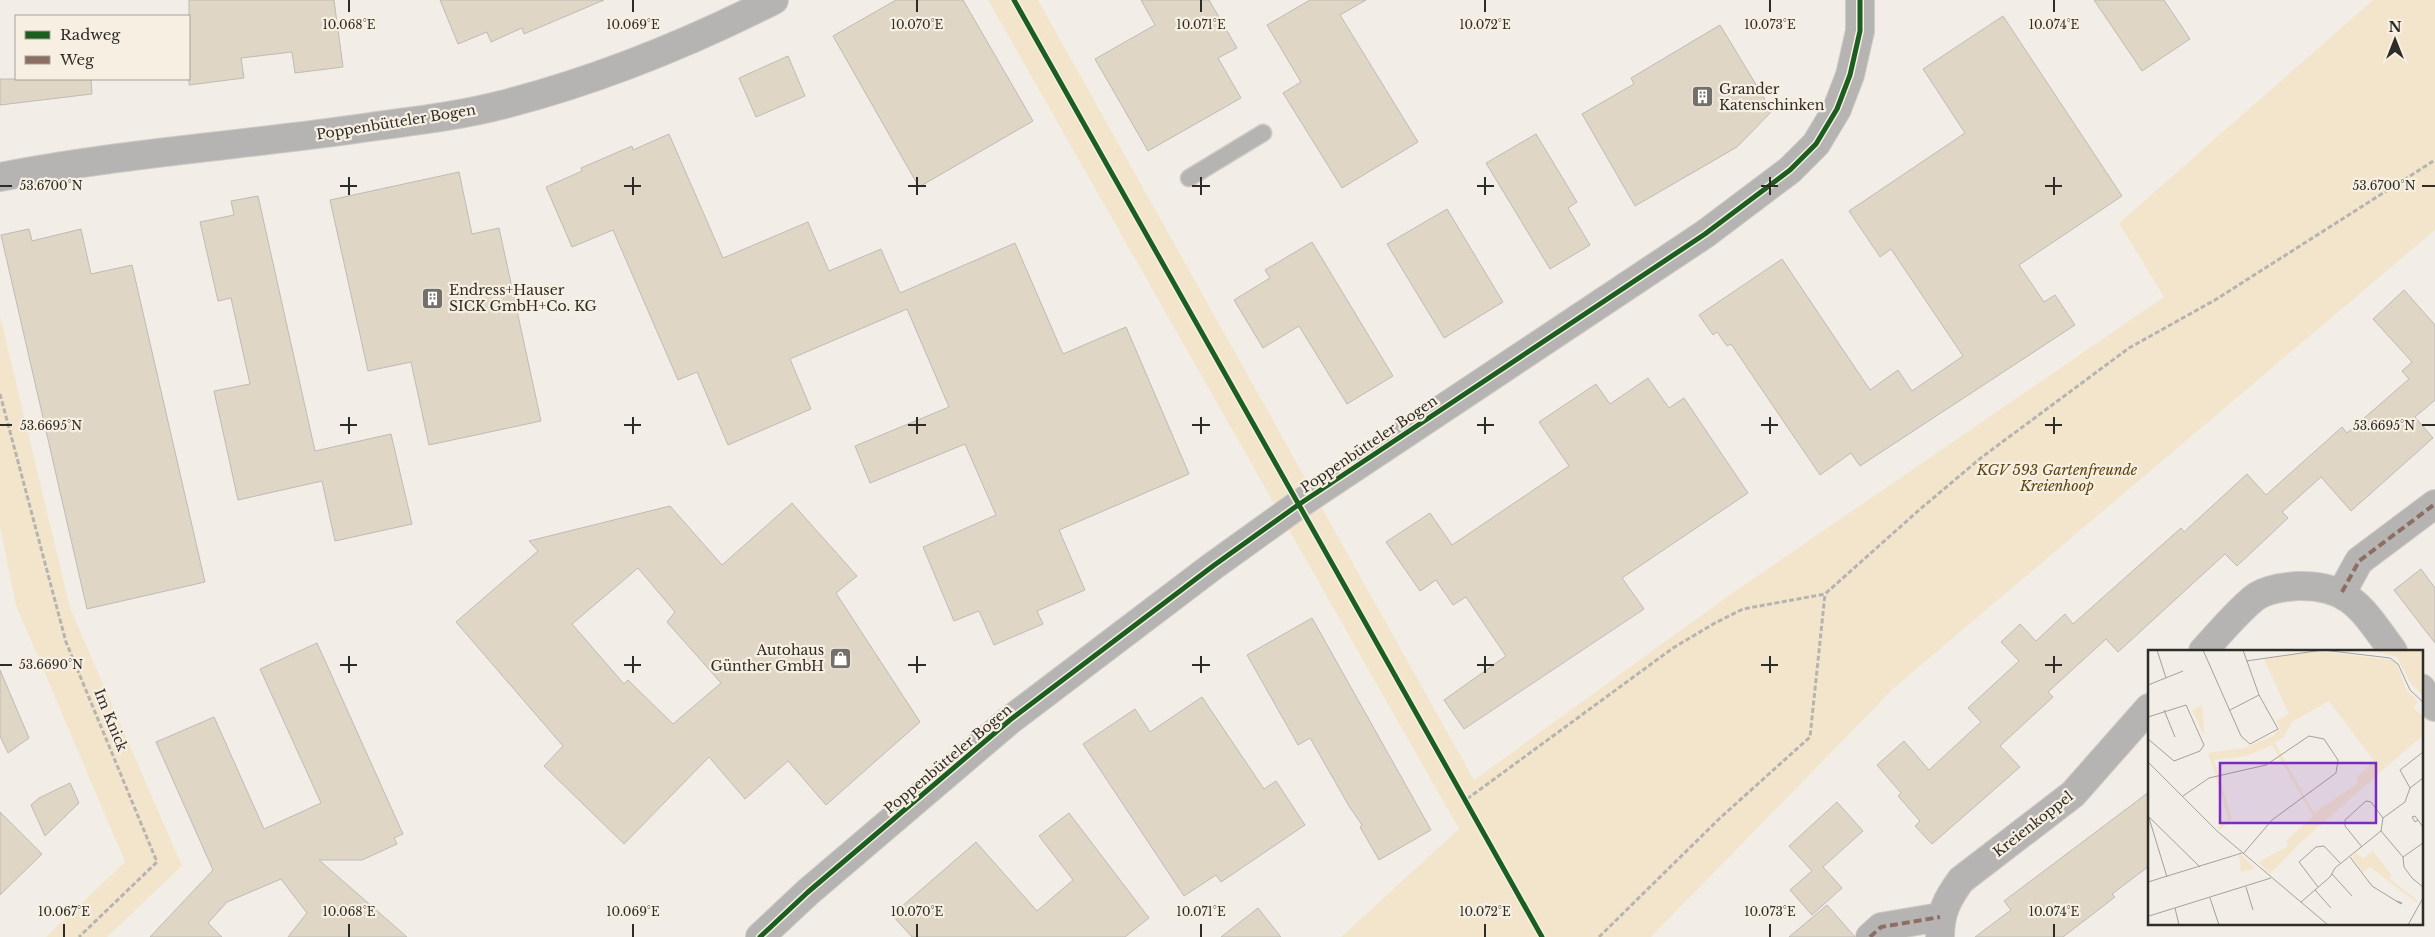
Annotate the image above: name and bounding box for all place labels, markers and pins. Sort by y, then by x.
place label: Grander Katenschinken [1719,80,1825,114]
building icon: Grander Katenschinken [1691,85,1715,109]
place label: Endress+Hauser SICK GmbH+Co. KG [449,281,597,315]
building icon: Endress+Hauser SICK GmbH+Co. KG [421,286,445,310]
place label: Autohaus Günther GmbH [711,641,824,675]
shop icon: Autohaus Günther GmbH [828,646,852,670]

